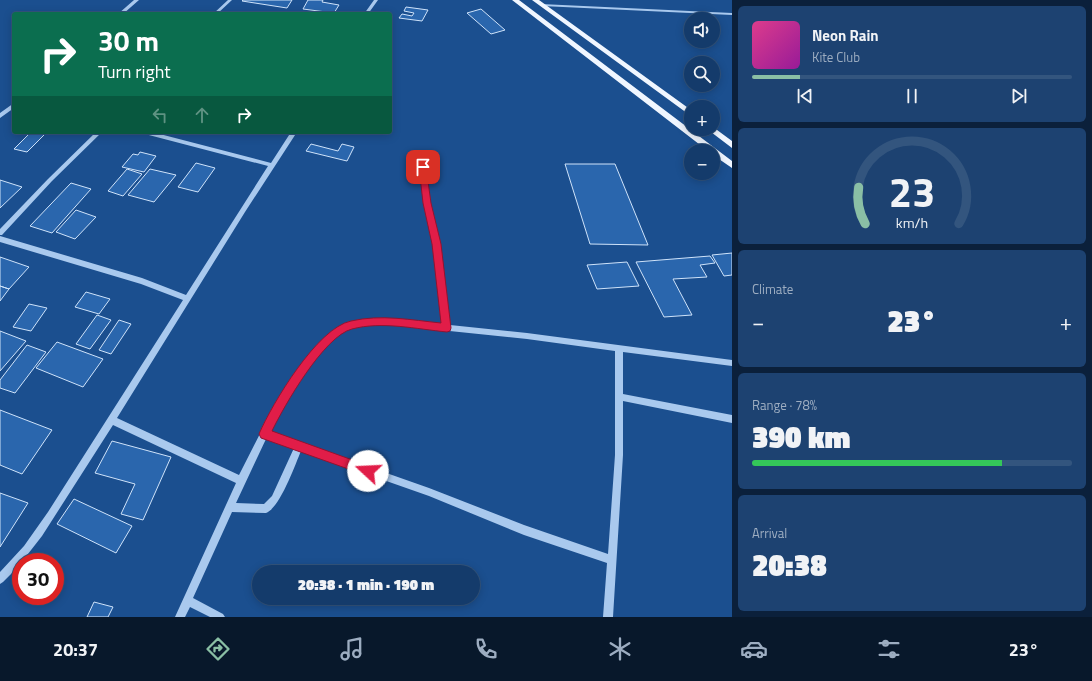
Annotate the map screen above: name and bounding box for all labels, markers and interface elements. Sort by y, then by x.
map controls [684,12,720,180]
button: sound [684,12,720,48]
text: 30 m [98,19,159,62]
text: Neon Rain [812,24,879,47]
icon: right [32,28,84,80]
text: Kite Club [812,47,860,67]
button: search [684,56,720,92]
text: Turn right [98,58,171,85]
icon: previous [794,85,816,107]
icon: pause [901,85,923,107]
icon: next [1008,85,1030,107]
button: + [684,100,720,136]
icon: left [149,104,171,126]
icon: ahead [191,104,213,126]
icon: right [233,104,255,126]
button: − [684,144,720,180]
pin [406,150,440,184]
icon: arrive [412,156,434,178]
text: 23 [889,160,935,223]
text: km/h [896,212,928,234]
text: Climate [752,279,793,299]
text: 23° [887,298,937,344]
text: − [752,305,764,339]
text: + [1060,305,1072,339]
text: Range · 78% [752,395,817,415]
text: 390 km [752,414,850,460]
position arrow [347,450,389,492]
text: Arrival [752,523,787,543]
text: 20:38 [752,542,827,588]
speed limit sign: 30 [12,553,64,605]
text: 20:38 · 1 min · 190 m [298,573,434,596]
icon: directions [204,635,232,663]
icon: music [338,635,366,663]
icon: phone [472,635,500,663]
icon: climate [606,635,634,663]
icon: car [740,635,768,663]
icon: filters [875,635,903,663]
text: 20:37 [53,636,98,663]
text: 23° [1009,636,1039,663]

